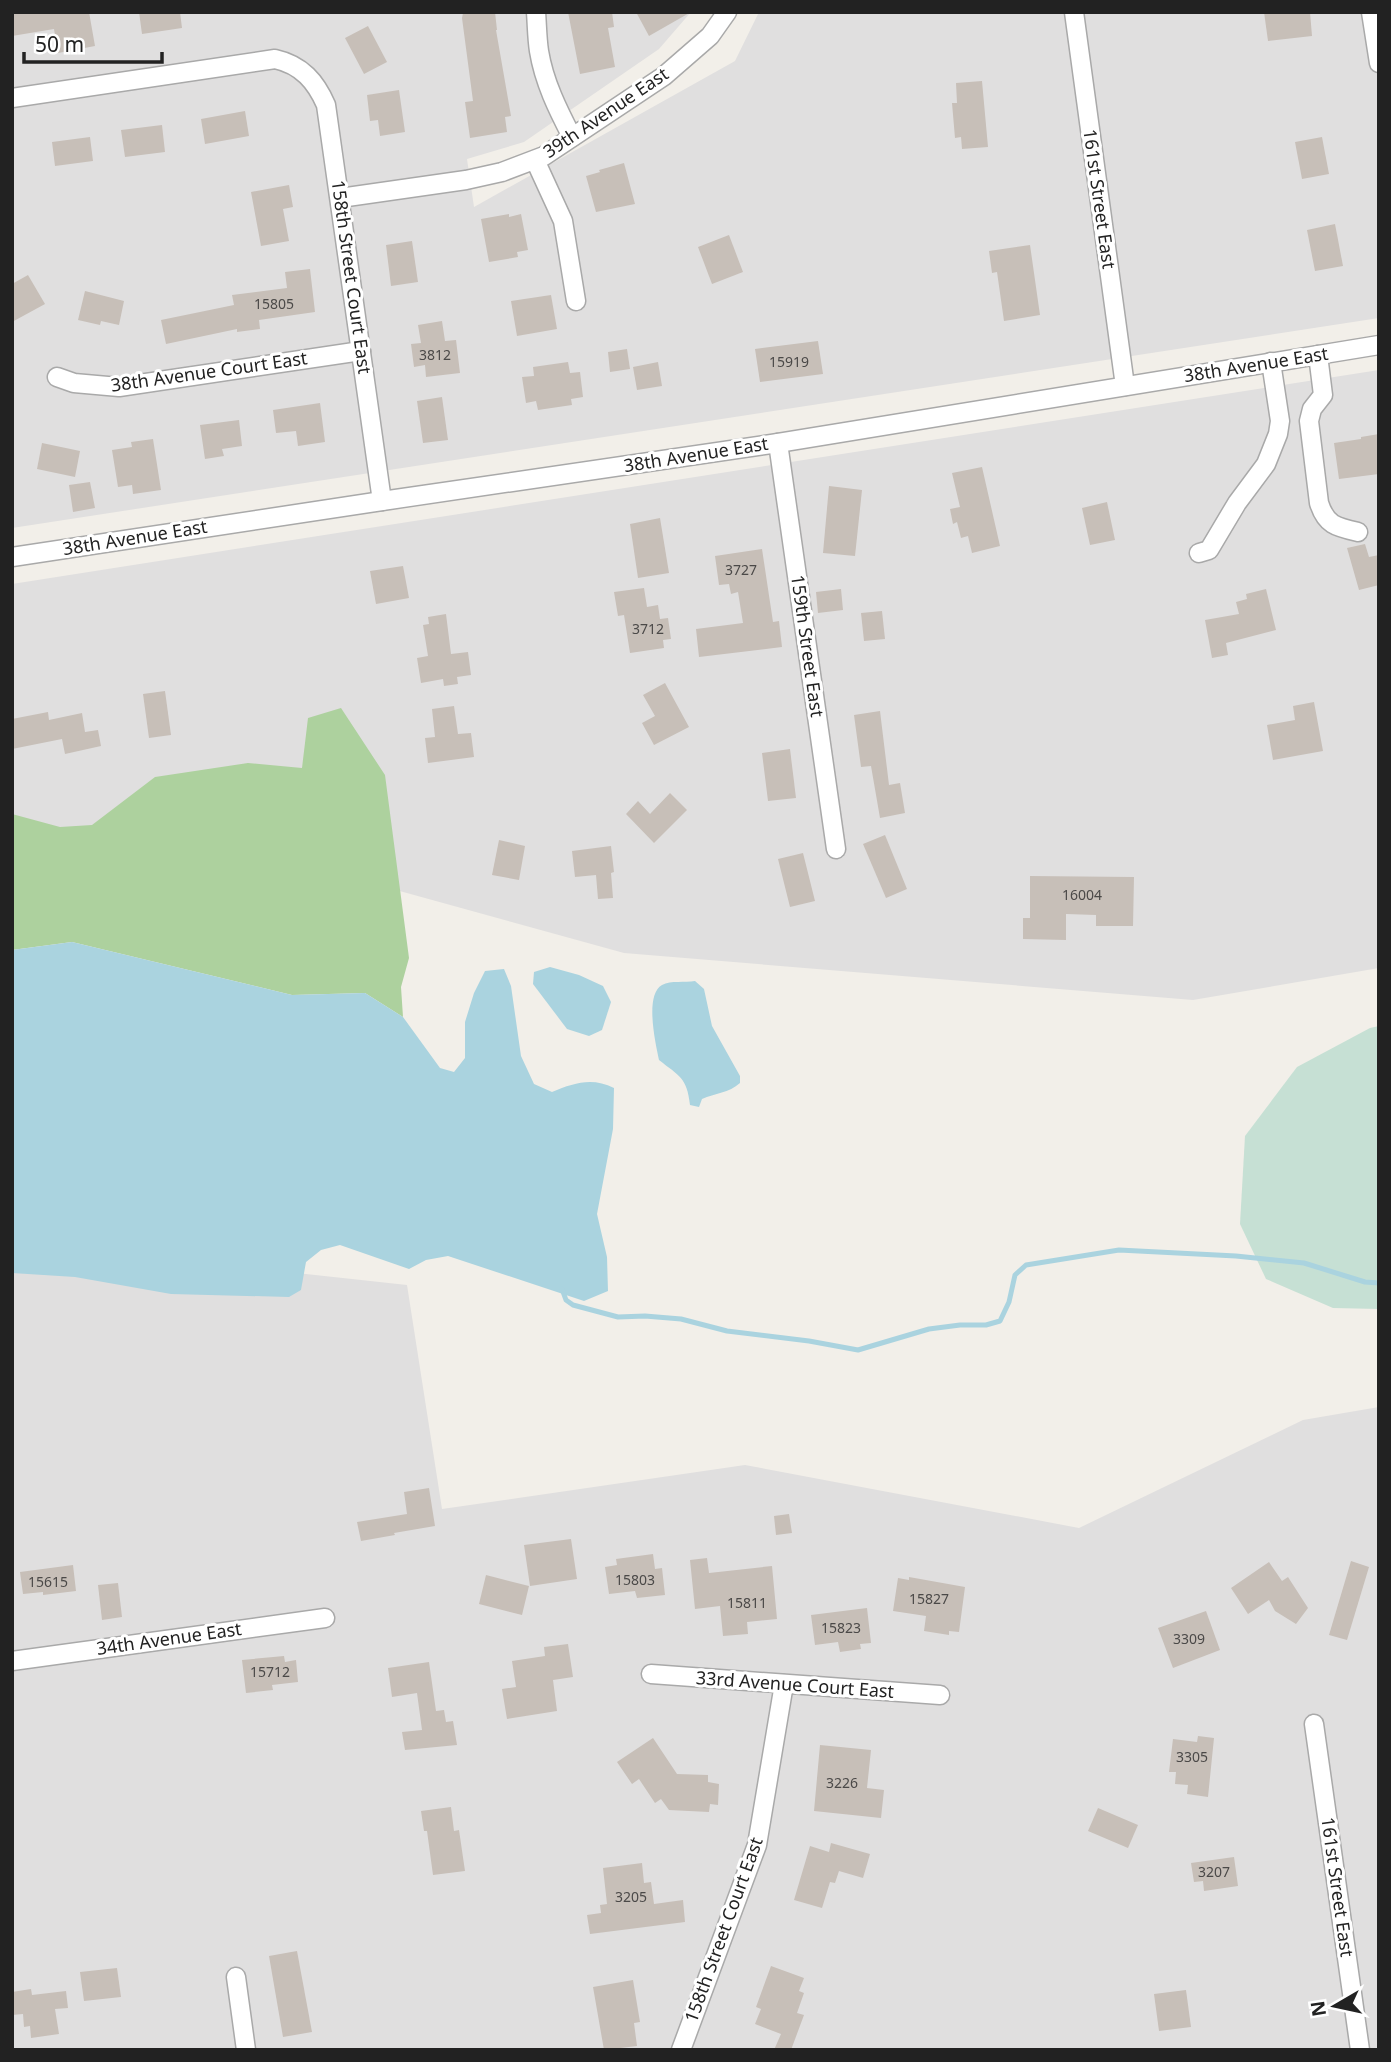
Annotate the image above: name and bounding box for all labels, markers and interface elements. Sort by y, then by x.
scale bar [24,21,163,65]
text: 50 m [35,30,84,58]
street label: 39th Avenue East [538,61,673,163]
street label: 161st Street East [1078,127,1122,271]
street label: 158th Street Court East [327,178,378,376]
house number: 15805 [254,294,294,313]
street label: 38th Avenue East [1182,341,1330,387]
street label: 38th Avenue Court East [109,345,309,397]
house number: 3812 [419,345,451,364]
house number: 15919 [769,352,809,371]
street label: 38th Avenue East [622,431,770,477]
street label: 38th Avenue East [61,514,209,560]
house number: 3727 [725,560,757,579]
street label: 159th Street East [786,573,830,719]
house number: 3712 [632,619,664,638]
house number: 16004 [1062,885,1102,904]
house number: 15803 [615,1570,655,1589]
house number: 15615 [28,1572,68,1591]
house number: 15827 [909,1589,949,1608]
house number: 15811 [727,1593,767,1612]
street label: 34th Avenue East [95,1616,243,1660]
house number: 15823 [821,1618,861,1637]
house number: 3309 [1173,1629,1205,1648]
house number: 15712 [250,1662,290,1681]
street label: 33rd Avenue Court East [695,1665,895,1703]
house number: 3305 [1176,1747,1208,1766]
house number: 3226 [826,1773,858,1792]
street label: 161st Street East [1316,1815,1360,1959]
street label: 158th Street Court East [678,1833,768,2026]
house number: 3207 [1198,1862,1230,1881]
house number: 3205 [615,1887,647,1906]
north arrow [1300,1971,1370,2041]
text: N [1304,1999,1332,2018]

